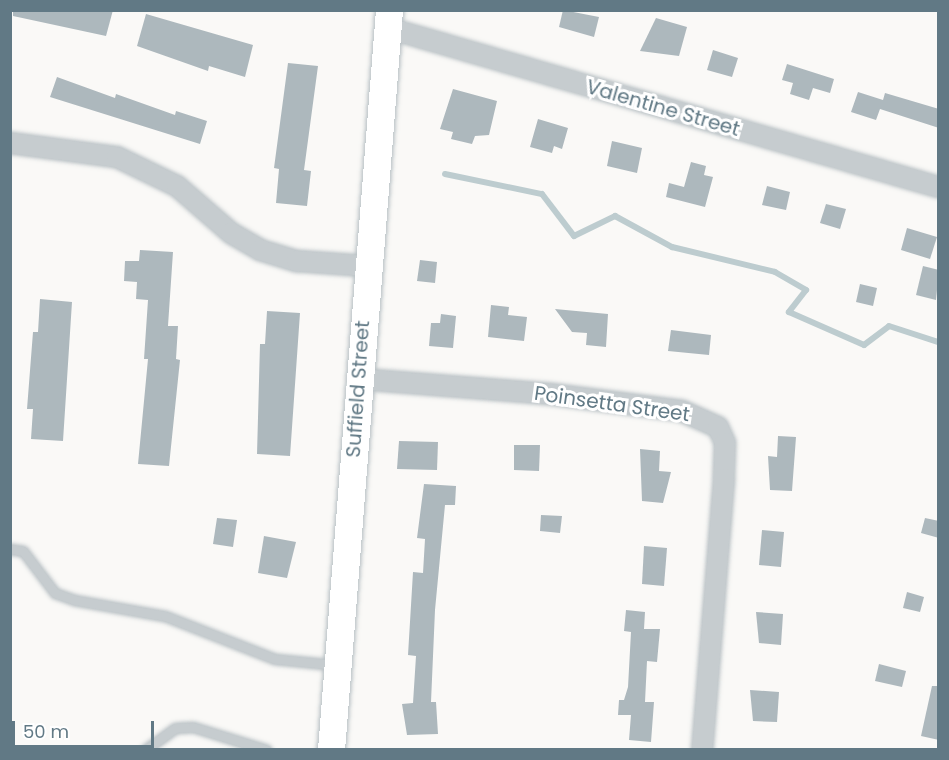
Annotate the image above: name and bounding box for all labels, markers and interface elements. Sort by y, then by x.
street label: Valentine Street [584,75,742,141]
street label: Suffield Street [341,320,375,458]
street label: Poinsetta Street [533,381,691,427]
scale bar [15,709,158,747]
text: 50 m [23,719,69,744]

